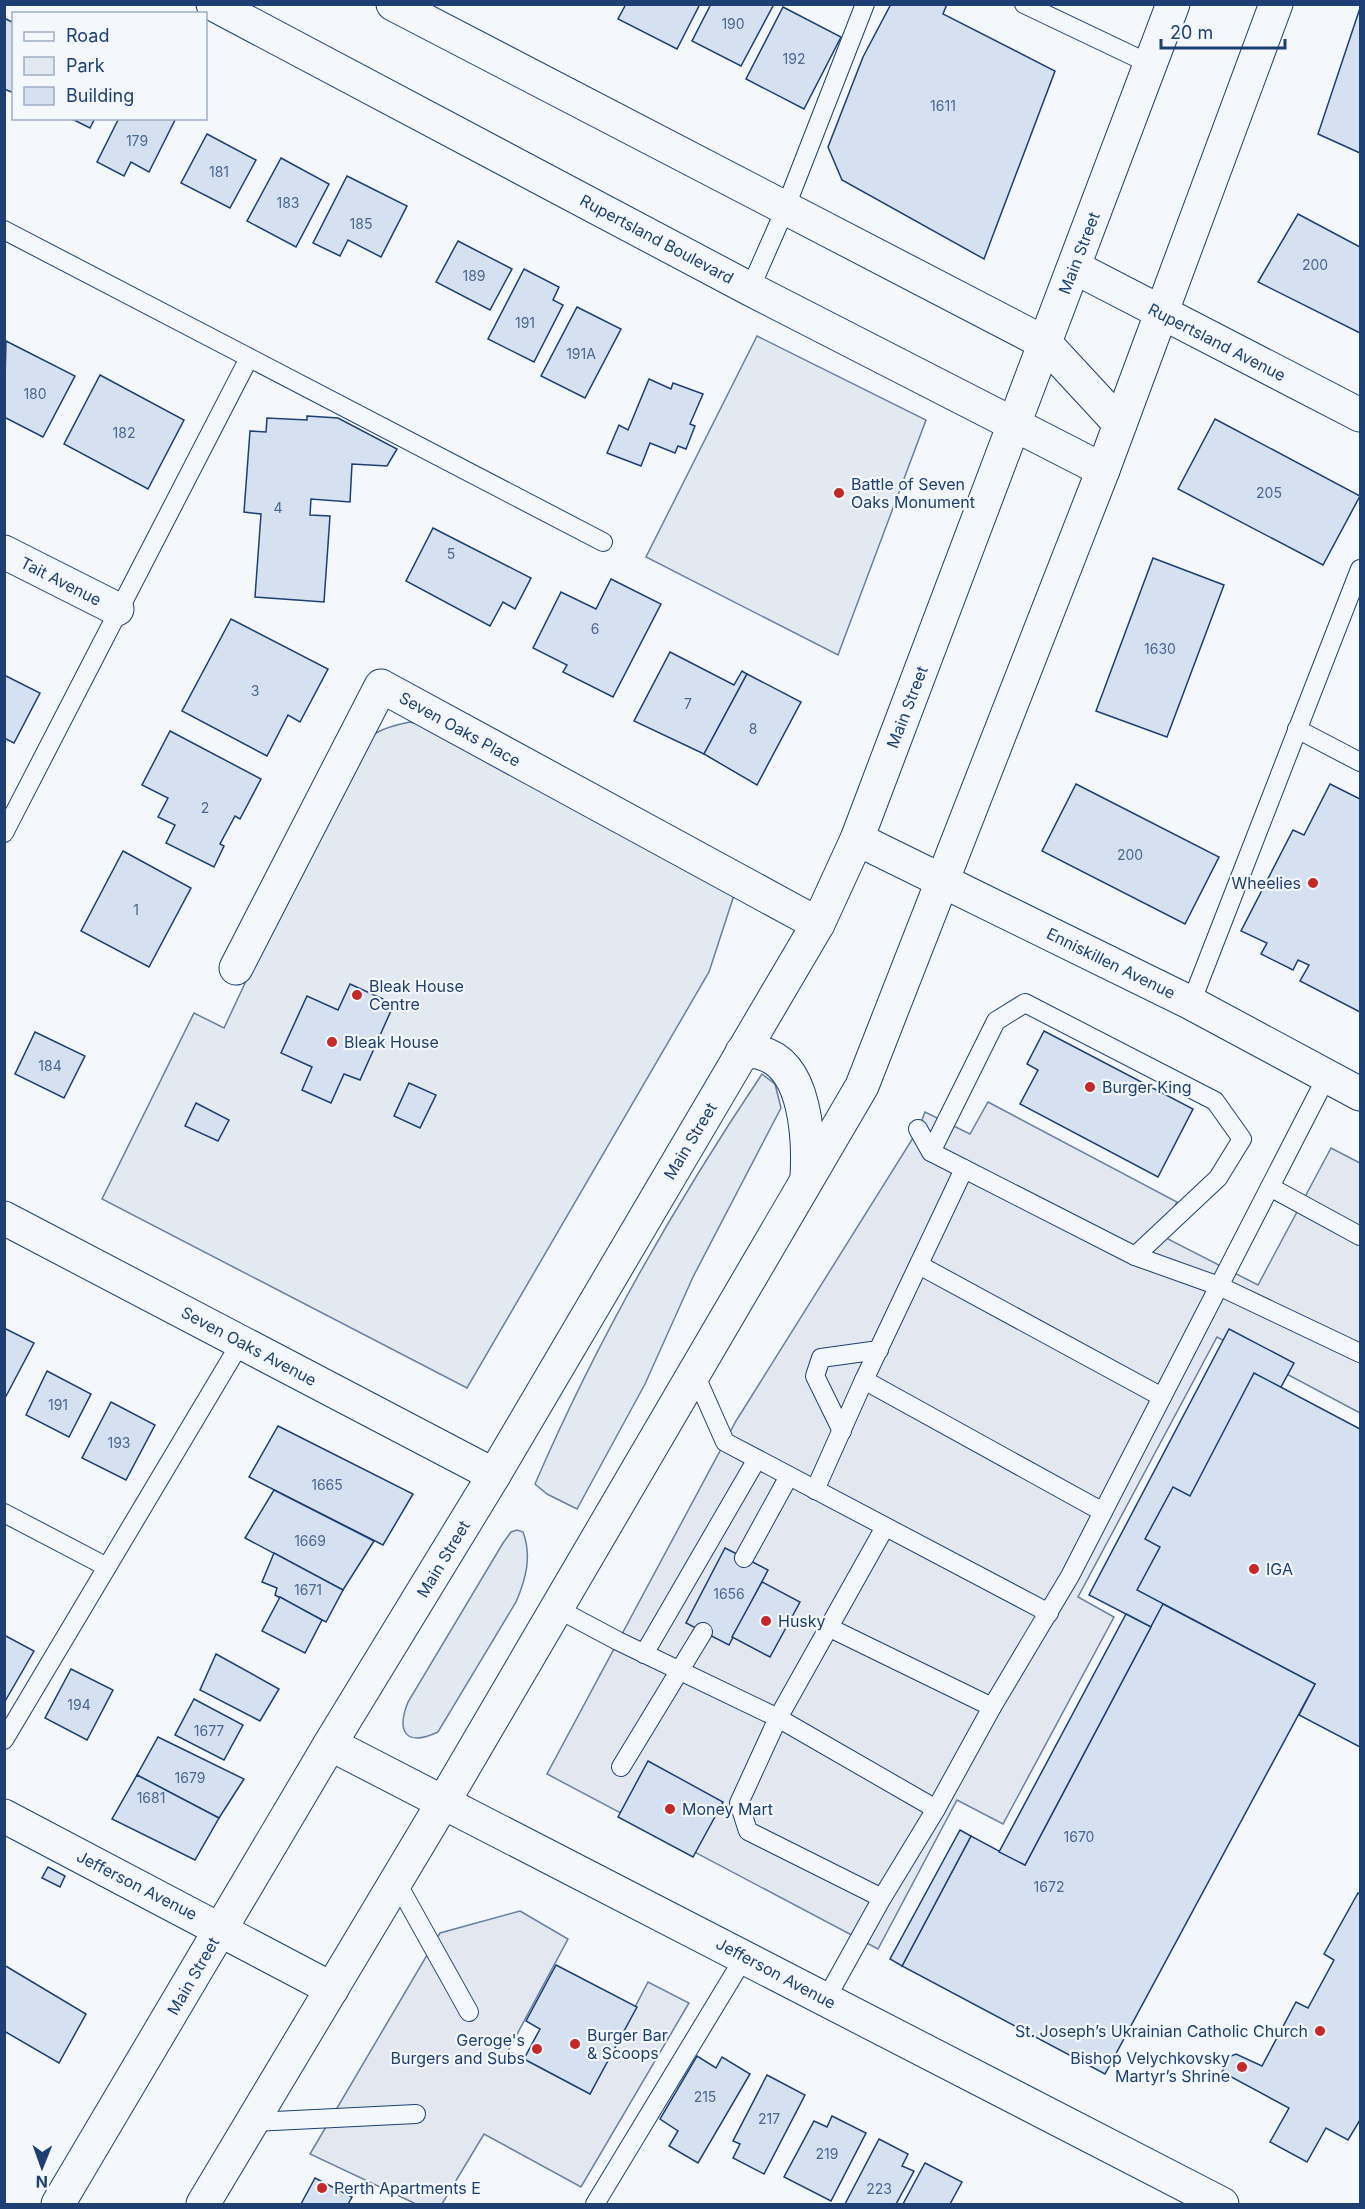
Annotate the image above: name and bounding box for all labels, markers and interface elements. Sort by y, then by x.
legend [12,12,207,120]
scale bar [1161,12,1286,50]
house number: 190 [721,15,745,32]
text: 20 m [1170,22,1213,43]
text: Road [66,25,109,46]
house number: 192 [783,50,805,67]
text: Park [66,55,105,76]
text: Building [66,85,134,106]
house number: 1611 [930,97,956,114]
house number: 179 [126,132,148,149]
house number: 181 [209,163,229,180]
street label: Rupertsland Boulevard [577,190,737,288]
house number: 183 [276,194,300,211]
street label: Main Street [1054,209,1104,297]
house number: 185 [350,215,372,232]
house number: 200 [1302,256,1328,273]
house number: 189 [462,267,486,284]
street label: Rupertsland Avenue [1145,299,1289,385]
house number: 191 [515,314,535,331]
house number: 191A [566,345,596,362]
house number: 180 [23,385,47,402]
house number: 182 [113,424,135,441]
place label: Battle of Seven Oaks Monument [851,474,975,512]
house number: 205 [1256,484,1282,501]
marker: Battle of Seven Oaks Monument [832,486,846,500]
house number: 4 [273,499,283,516]
house number: 5 [447,545,455,562]
street label: Tait Avenue [17,552,105,610]
house number: 6 [591,620,599,637]
house number: 1630 [1144,640,1176,657]
street label: Main Street [882,663,932,751]
house number: 3 [251,682,259,699]
street label: Seven Oaks Place [396,687,524,771]
house number: 7 [684,695,692,712]
house number: 8 [749,720,757,737]
house number: 2 [201,799,209,816]
house number: 200 [1117,846,1143,863]
place label: Wheelies [1232,873,1301,893]
marker: Wheelies [1306,876,1320,890]
house number: 1 [133,901,139,918]
street label: Enniskillen Avenue [1043,923,1179,1003]
place label: Bleak House Centre [369,976,464,1014]
marker: Bleak House Centre [350,988,364,1002]
place label: Bleak House [344,1032,439,1052]
marker: Bleak House [325,1035,339,1049]
house number: 184 [38,1057,62,1074]
place label: Burger King [1102,1077,1192,1097]
marker: Burger King [1083,1080,1097,1094]
street label: Main Street [659,1099,721,1183]
street label: Seven Oaks Avenue [178,1302,320,1390]
house number: 191 [48,1396,68,1413]
house number: 193 [107,1434,131,1451]
house number: 1665 [311,1476,343,1493]
street label: Main Street [412,1517,474,1601]
house number: 1669 [294,1532,326,1549]
place label: IGA [1266,1559,1293,1579]
marker: IGA [1247,1562,1261,1576]
house number: 1671 [294,1581,322,1598]
house number: 1656 [713,1585,745,1602]
place label: Husky [778,1611,826,1631]
marker: Husky [759,1614,773,1628]
house number: 194 [67,1696,91,1713]
house number: 1677 [194,1722,224,1739]
house number: 1679 [175,1769,205,1786]
house number: 1681 [137,1789,165,1806]
place label: Money Mart [682,1799,773,1819]
marker: Money Mart [663,1802,677,1816]
house number: 1670 [1064,1828,1094,1845]
street label: Jefferson Avenue [73,1846,201,1924]
house number: 1672 [1034,1878,1064,1895]
street label: Jefferson Avenue [713,1933,839,2013]
street label: Main Street [163,1934,223,2018]
place label: St. Joseph’s Ukrainian Catholic Church [1015,2021,1308,2041]
marker: St. Joseph’s Ukrainian Catholic Church [1313,2024,1327,2038]
place label: Burger Bar & Scoops [587,2025,668,2063]
place label: Geroge's Burgers and Subs [391,2030,525,2068]
marker: Burger Bar & Scoops [568,2037,582,2051]
marker: Geroge's Burgers and Subs [530,2042,544,2056]
place label: Bishop Velychkovsky Martyr’s Shrine [1070,2048,1230,2086]
marker: Bishop Velychkovsky Martyr’s Shrine [1235,2060,1249,2074]
house number: 215 [694,2088,716,2105]
house number: 217 [758,2110,780,2127]
north arrow [12,2137,72,2197]
house number: 219 [816,2145,838,2162]
text: N [35,2172,48,2192]
place label: Perth Apartments E [334,2178,481,2198]
house number: 223 [866,2180,892,2197]
marker: Perth Apartments E [315,2181,329,2195]

